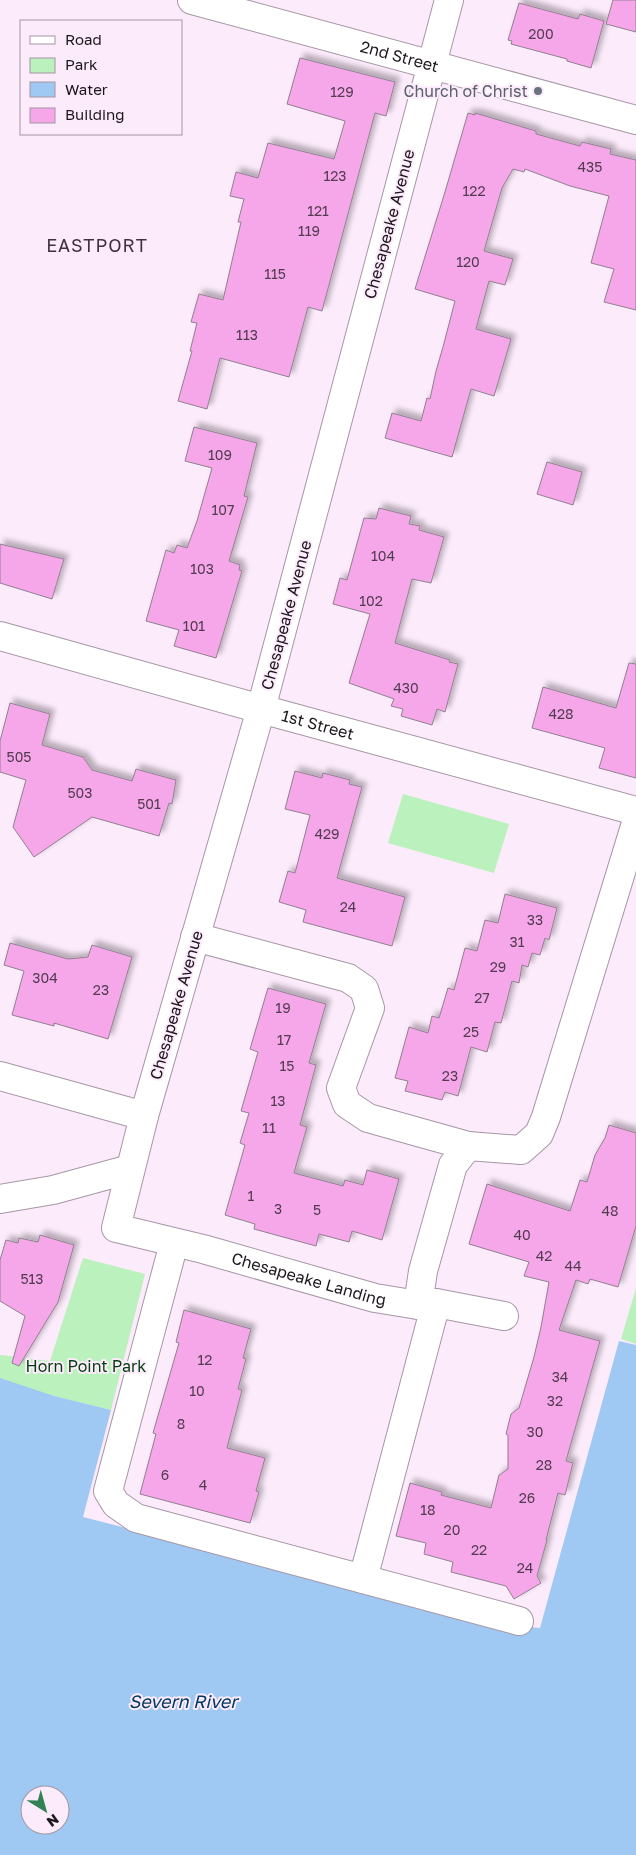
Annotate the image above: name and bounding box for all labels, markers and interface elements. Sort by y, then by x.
legend [20,20,182,135]
house number: 200 [528,25,554,42]
text: Road [65,30,102,48]
street label: 2nd Street [358,36,441,76]
text: Park [65,55,98,73]
text: Water [65,80,108,98]
place label: Church of Christ [404,81,528,101]
house number: 129 [330,83,354,100]
marker: Church of Christ [532,85,544,97]
text: Building [65,105,125,123]
street label: Chesapeake Avenue [359,147,419,301]
house number: 435 [578,158,602,175]
house number: 123 [323,167,347,184]
house number: 122 [462,182,486,199]
house number: 121 [307,202,329,219]
house number: 119 [298,222,320,239]
district label: EASTPORT [46,234,148,256]
house number: 120 [456,253,480,270]
house number: 115 [264,265,286,282]
house number: 113 [236,326,258,343]
house number: 109 [208,446,232,463]
house number: 107 [212,501,234,518]
street label: Chesapeake Avenue [256,538,316,692]
house number: 104 [371,547,395,564]
house number: 103 [190,560,214,577]
house number: 102 [359,592,383,609]
house number: 101 [183,617,205,634]
house number: 430 [393,679,419,696]
street label: 1st Street [280,705,356,744]
house number: 428 [548,705,574,722]
house number: 505 [7,748,31,765]
house number: 503 [68,784,93,801]
house number: 501 [137,795,161,812]
house number: 429 [314,825,340,842]
house number: 24 [340,898,356,915]
house number: 33 [527,911,543,928]
street label: Chesapeake Avenue [145,928,207,1082]
house number: 31 [510,933,525,950]
house number: 29 [490,958,506,975]
house number: 304 [32,969,58,986]
house number: 23 [93,981,109,998]
house number: 27 [474,989,490,1006]
house number: 19 [275,999,291,1016]
house number: 25 [463,1023,479,1040]
house number: 17 [277,1031,291,1048]
house number: 15 [280,1057,294,1074]
house number: 23 [442,1067,458,1084]
house number: 13 [271,1092,285,1109]
house number: 11 [262,1119,276,1136]
house number: 1 [248,1187,255,1204]
house number: 3 [274,1200,282,1217]
house number: 5 [313,1201,321,1218]
house number: 48 [601,1202,619,1219]
house number: 40 [513,1226,531,1243]
house number: 42 [536,1247,552,1264]
street label: Chesapeake Landing [229,1248,388,1310]
house number: 44 [564,1257,582,1274]
house number: 513 [20,1270,44,1287]
house number: 12 [198,1351,212,1368]
park label: Horn Point Park [26,1356,146,1376]
house number: 34 [552,1368,568,1385]
house number: 10 [189,1382,205,1399]
house number: 32 [547,1392,563,1409]
house number: 8 [177,1415,185,1432]
house number: 30 [527,1423,543,1440]
house number: 28 [536,1456,552,1473]
house number: 6 [161,1466,169,1483]
house number: 4 [199,1476,207,1493]
house number: 26 [519,1489,535,1506]
house number: 18 [420,1501,436,1518]
house number: 20 [444,1521,460,1538]
house number: 22 [471,1541,487,1558]
house number: 24 [517,1559,533,1576]
water label: Severn River [129,1690,240,1712]
north arrow [20,1785,70,1835]
text: N [44,1811,62,1831]

